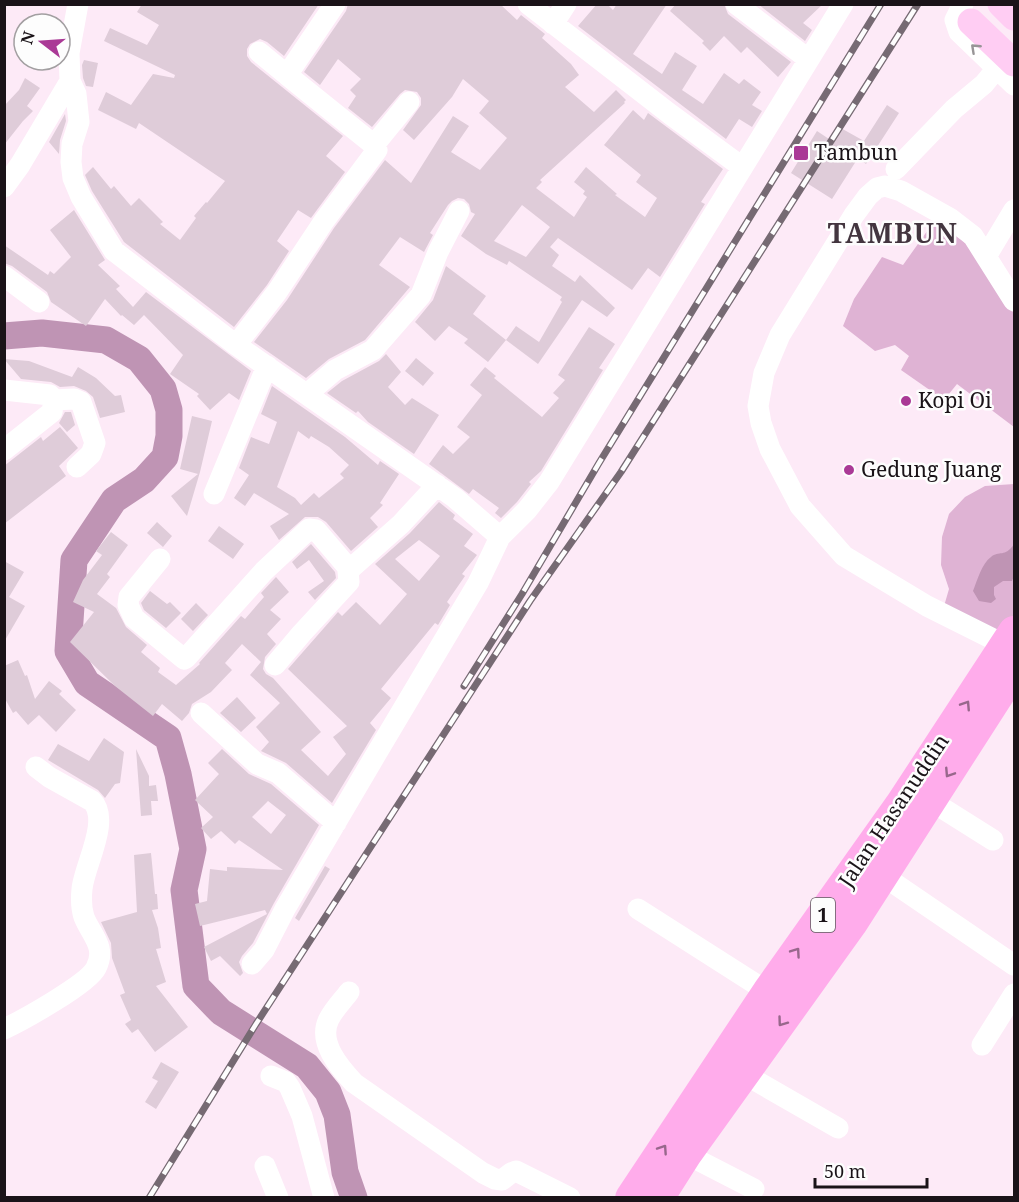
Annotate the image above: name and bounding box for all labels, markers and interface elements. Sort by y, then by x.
north arrow [12,12,72,72]
text: N [15,28,40,47]
one-way arrow [972,44,982,55]
place label: Tambun [814,138,898,166]
marker: Tambun [792,144,810,162]
district label: TAMBUN [828,214,958,251]
place label: Kopi Oi [918,386,992,414]
marker: Kopi Oi [899,394,913,408]
place label: Gedung Juang [861,455,1002,483]
marker: Gedung Juang [842,463,856,477]
one-way arrow [959,701,970,712]
street label: Jalan Hasanuddin [831,728,955,893]
one-way arrow [944,767,956,777]
road number: 1 [811,898,835,932]
one-way arrow [789,948,800,959]
one-way arrow [778,1015,789,1026]
one-way arrow [656,1145,667,1156]
scale bar [815,1151,928,1189]
text: 50 m [824,1159,866,1183]

